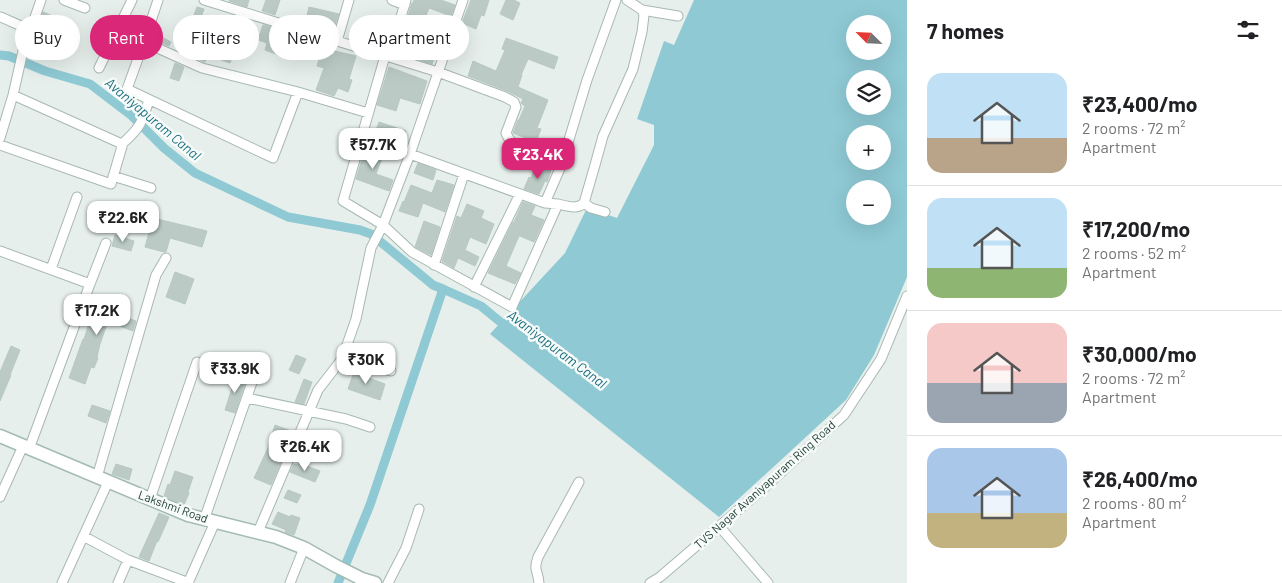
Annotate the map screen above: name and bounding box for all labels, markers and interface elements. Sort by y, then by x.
chip: Buy [15,15,80,60]
chip: Rent [90,15,163,60]
chip: Filters [173,15,259,60]
chip: New [269,15,339,60]
chip: Apartment [349,15,469,60]
north arrow [846,15,891,60]
map controls [846,15,891,225]
icon: filters [1234,16,1262,44]
text: 7 homes [927,18,1004,43]
button: layers [846,70,891,115]
water label: Avaniyapuram Canal [102,74,205,164]
text: ₹23,400/mo [1082,91,1198,116]
icon: home [967,93,1027,153]
text: 2 rooms · 72 m² [1082,118,1185,137]
button: + [846,125,891,170]
pin: ₹57.7K [332,128,414,170]
text: ₹57.7K [350,134,396,153]
text: Apartment [1082,137,1157,156]
pin: ₹23.4K [497,138,579,180]
text: ₹23.4K [513,144,563,163]
button: − [846,180,891,225]
pin: ₹22.6K [82,200,164,243]
text: ₹22.6K [98,207,148,226]
text: ₹17,200/mo [1082,216,1190,241]
icon: home [967,218,1027,278]
text: 2 rooms · 52 m² [1082,243,1186,262]
text: Apartment [1082,262,1157,281]
pin: ₹17.2K [56,294,138,336]
text: ₹17.2K [75,300,120,319]
water label: Avaniyapuram Canal [504,306,610,391]
text: ₹30,000/mo [1082,341,1197,366]
pin: ₹30K [336,342,396,385]
icon: home [967,343,1027,403]
text: ₹30K [348,349,384,368]
pin: ₹33.9K [194,352,276,394]
text: ₹33.9K [210,358,260,377]
text: 2 rooms · 72 m² [1082,368,1185,387]
text: Apartment [1082,387,1157,406]
street label: TVS Nagar Avaniyapuram Ring Road [691,417,838,551]
pin: ₹26.4K [264,430,346,472]
text: ₹26.4K [280,436,330,455]
text: ₹26,400/mo [1082,466,1198,491]
icon: home [967,468,1027,528]
street label: Lakshmi Road [137,487,210,525]
text: 2 rooms · 80 m² [1082,493,1187,512]
text: Apartment [1082,512,1157,531]

